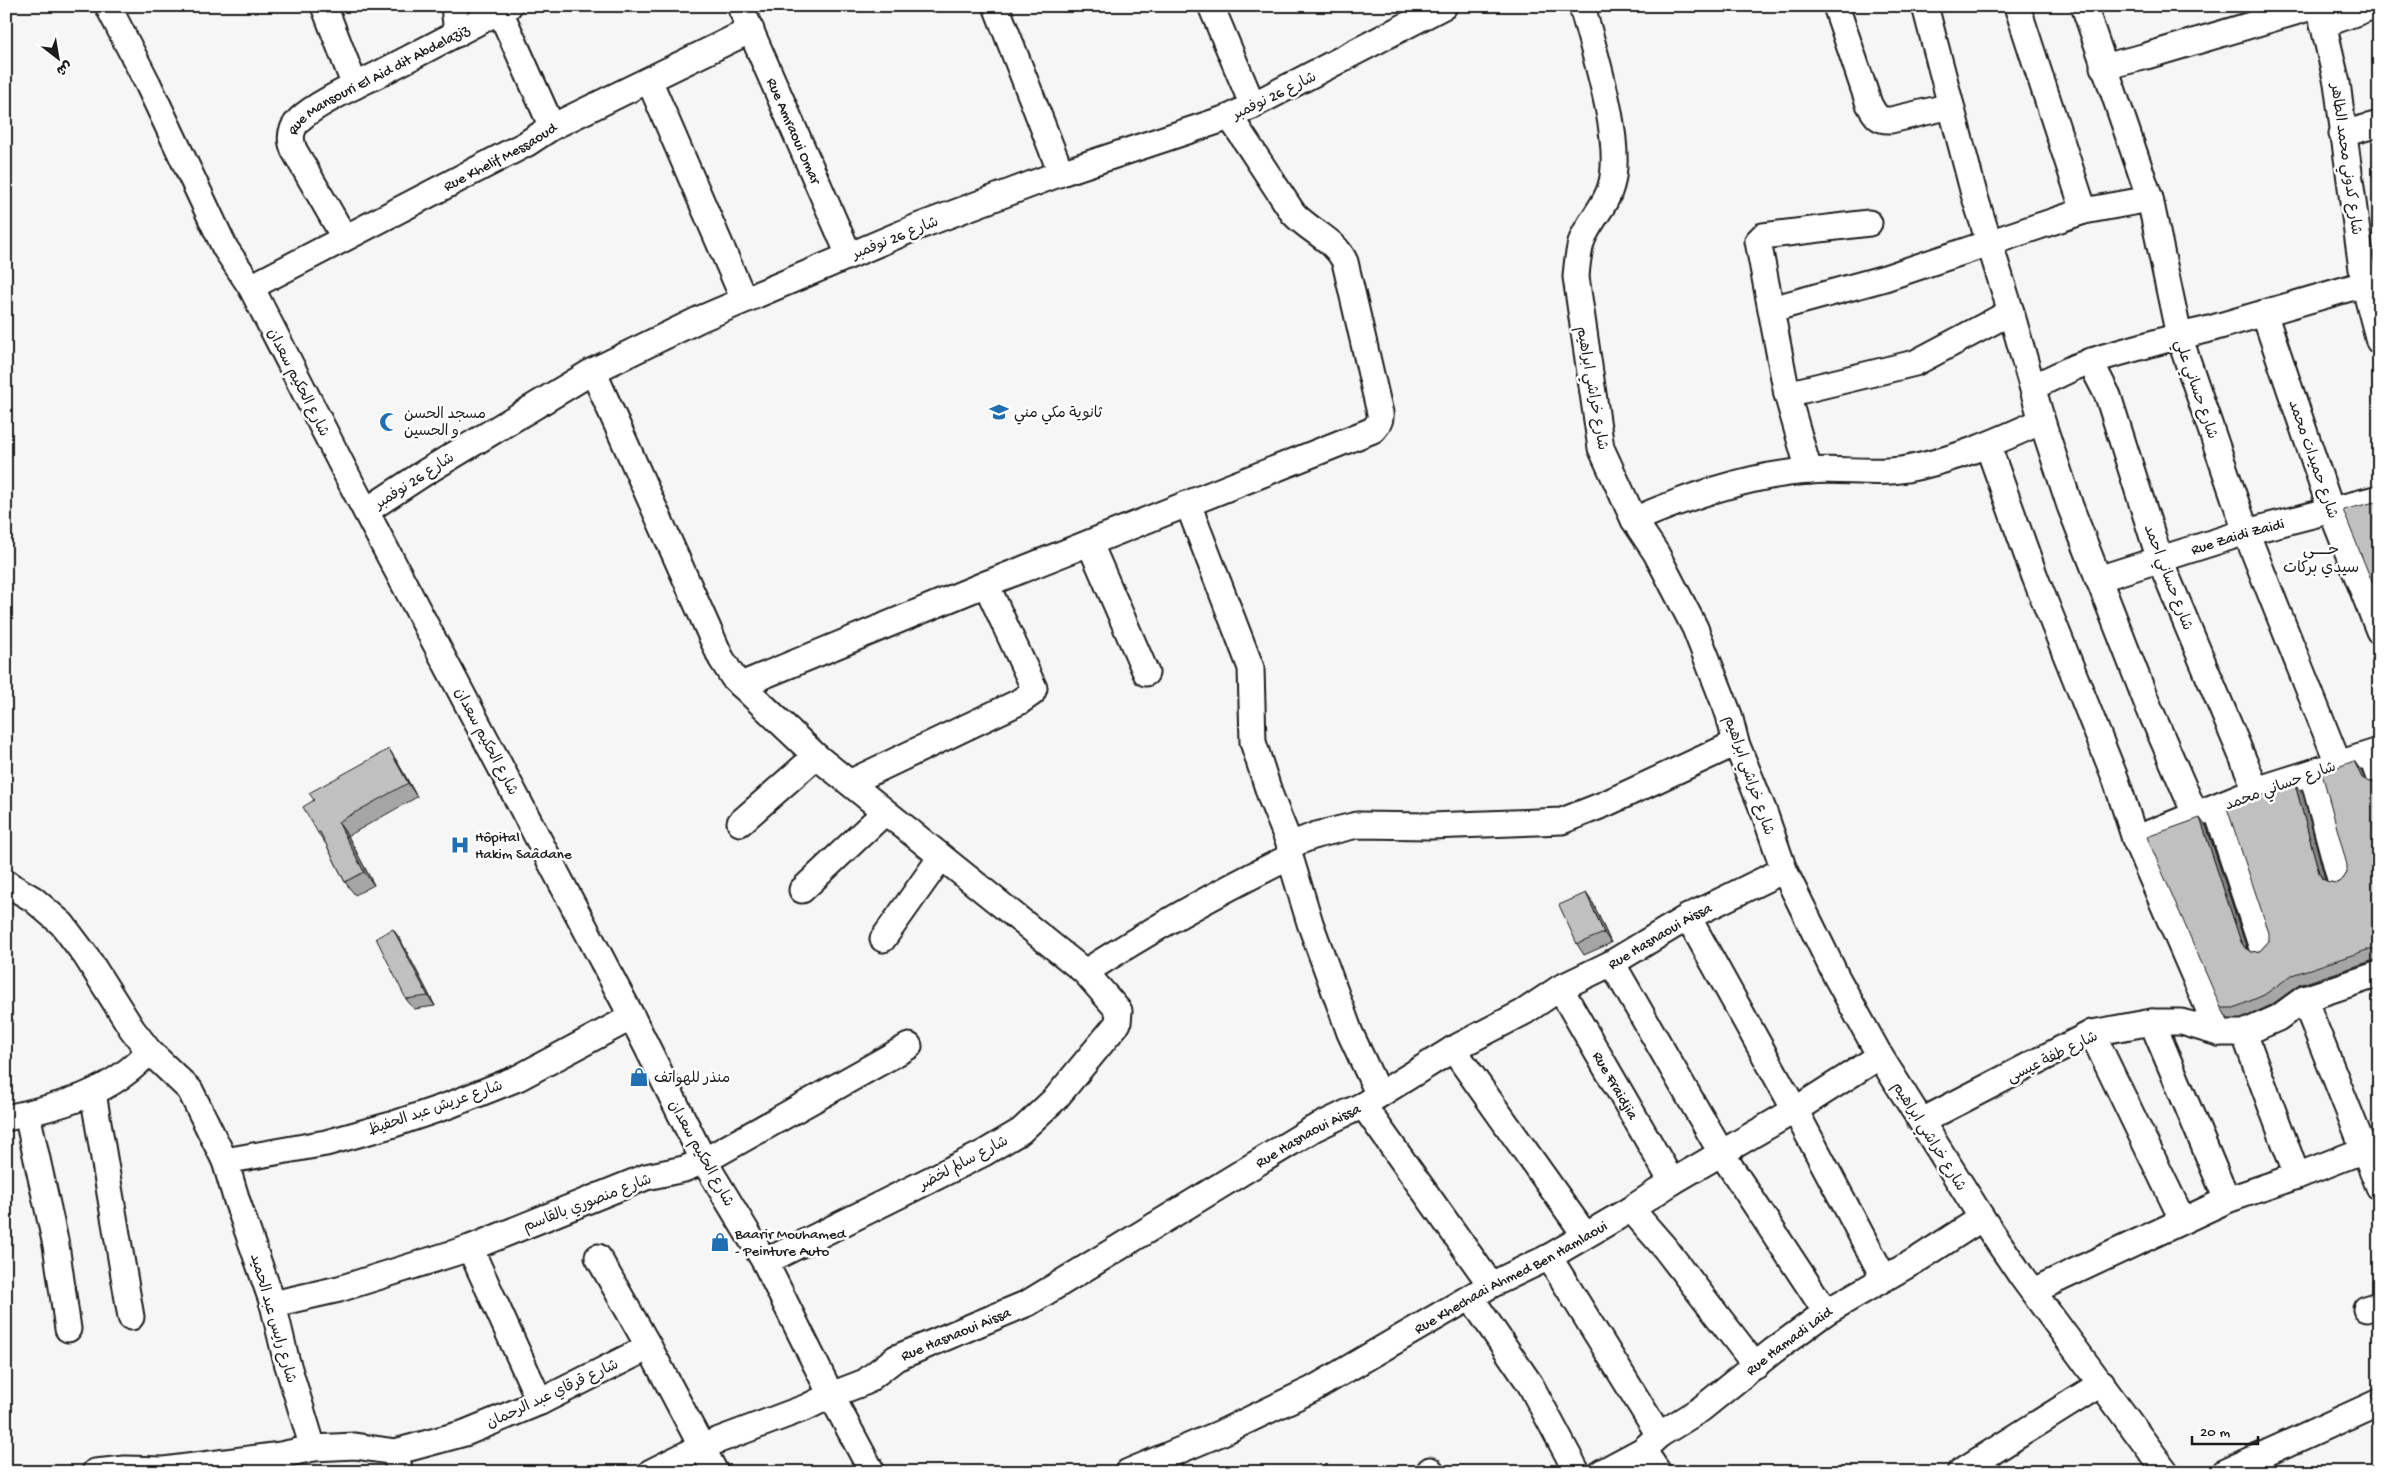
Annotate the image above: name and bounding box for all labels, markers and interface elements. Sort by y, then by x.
street label: Rue Mansouri El Aid dit Abdelaziz [285,21,473,138]
north arrow [32,32,82,82]
text: ش [52,56,74,78]
street label: شارع 26 نوفمبر [1228,69,1320,126]
street label: Rue Amraoui Omar [762,75,825,189]
street label: شارع كدوني محمد الطاهر [2323,80,2365,237]
street label: Rue Khelif Messaoud [441,119,562,196]
street label: شارع 26 نوفمبر [848,213,941,265]
street label: شارع خراشي ابراهيم [1569,325,1611,452]
street label: شارع الحكيم سعدان [261,326,332,440]
street label: شارع حساني علي [2168,338,2221,442]
street label: شارع حميدات محمد [2283,398,2341,521]
school or university icon: ثانوية مكي مني [988,401,1010,423]
place label: ثانوية مكي مني [1014,405,1103,425]
place label: مسجد الحسن و الحسين [404,406,486,441]
mosque icon: مسجد الحسن و الحسين [378,411,400,433]
street label: شارع 26 نوفمبر [370,449,458,515]
street label: Rue Zaidi Zaidi [2189,516,2286,560]
street label: شارع حساني احمد [2137,522,2196,634]
district label: حــــي سيدي بركات [2283,542,2359,579]
street label: شارع الحكيم سعدان [448,685,521,799]
street label: شارع خراشي ابراهيم [1717,713,1777,838]
street label: شارع حساني محمد [2223,758,2339,817]
place label: Hôpital Hakim Saâdane [475,829,572,864]
hospital icon: Hôpital Hakim Saâdane [449,834,471,856]
street label: Rue Hasnaoui Aissa [1605,900,1716,974]
street label: شارع طفة عيسى [2004,1028,2101,1088]
street label: Rue Fraidjia [1588,1049,1641,1124]
shop icon: منذر للهواتف [628,1066,650,1088]
place label: منذر للهواتف [654,1070,730,1088]
street label: شارع عريش عبد الحفيظ [366,1077,505,1140]
street label: شارع خراشي ابراهيم [1886,1079,1969,1196]
street label: شارع الحكيم سعدان [663,1098,737,1211]
street label: Rue Hasnaoui Aissa [1253,1100,1364,1173]
street label: شارع سالم لخضر [915,1133,1012,1195]
street label: شارع منصوري بالقاسم [521,1171,655,1238]
street label: Rue Khechaai Ahmed Ben Hamlaoui [1411,1218,1611,1339]
place label: Baarir Mouhamed - Peinture Auto [734,1226,847,1261]
shop icon: Baarir Mouhamed - Peinture Auto [709,1231,731,1253]
street label: شارع رايس عبد الحميد [245,1252,299,1385]
street label: Rue Hamadi Laid [1743,1303,1837,1380]
street label: Rue Hasnaoui Aissa [899,1304,1014,1366]
street label: شارع قرقاي عبد الرحمان [484,1356,622,1433]
scale bar [2192,1413,2259,1445]
text: 20 m [2200,1424,2230,1442]

